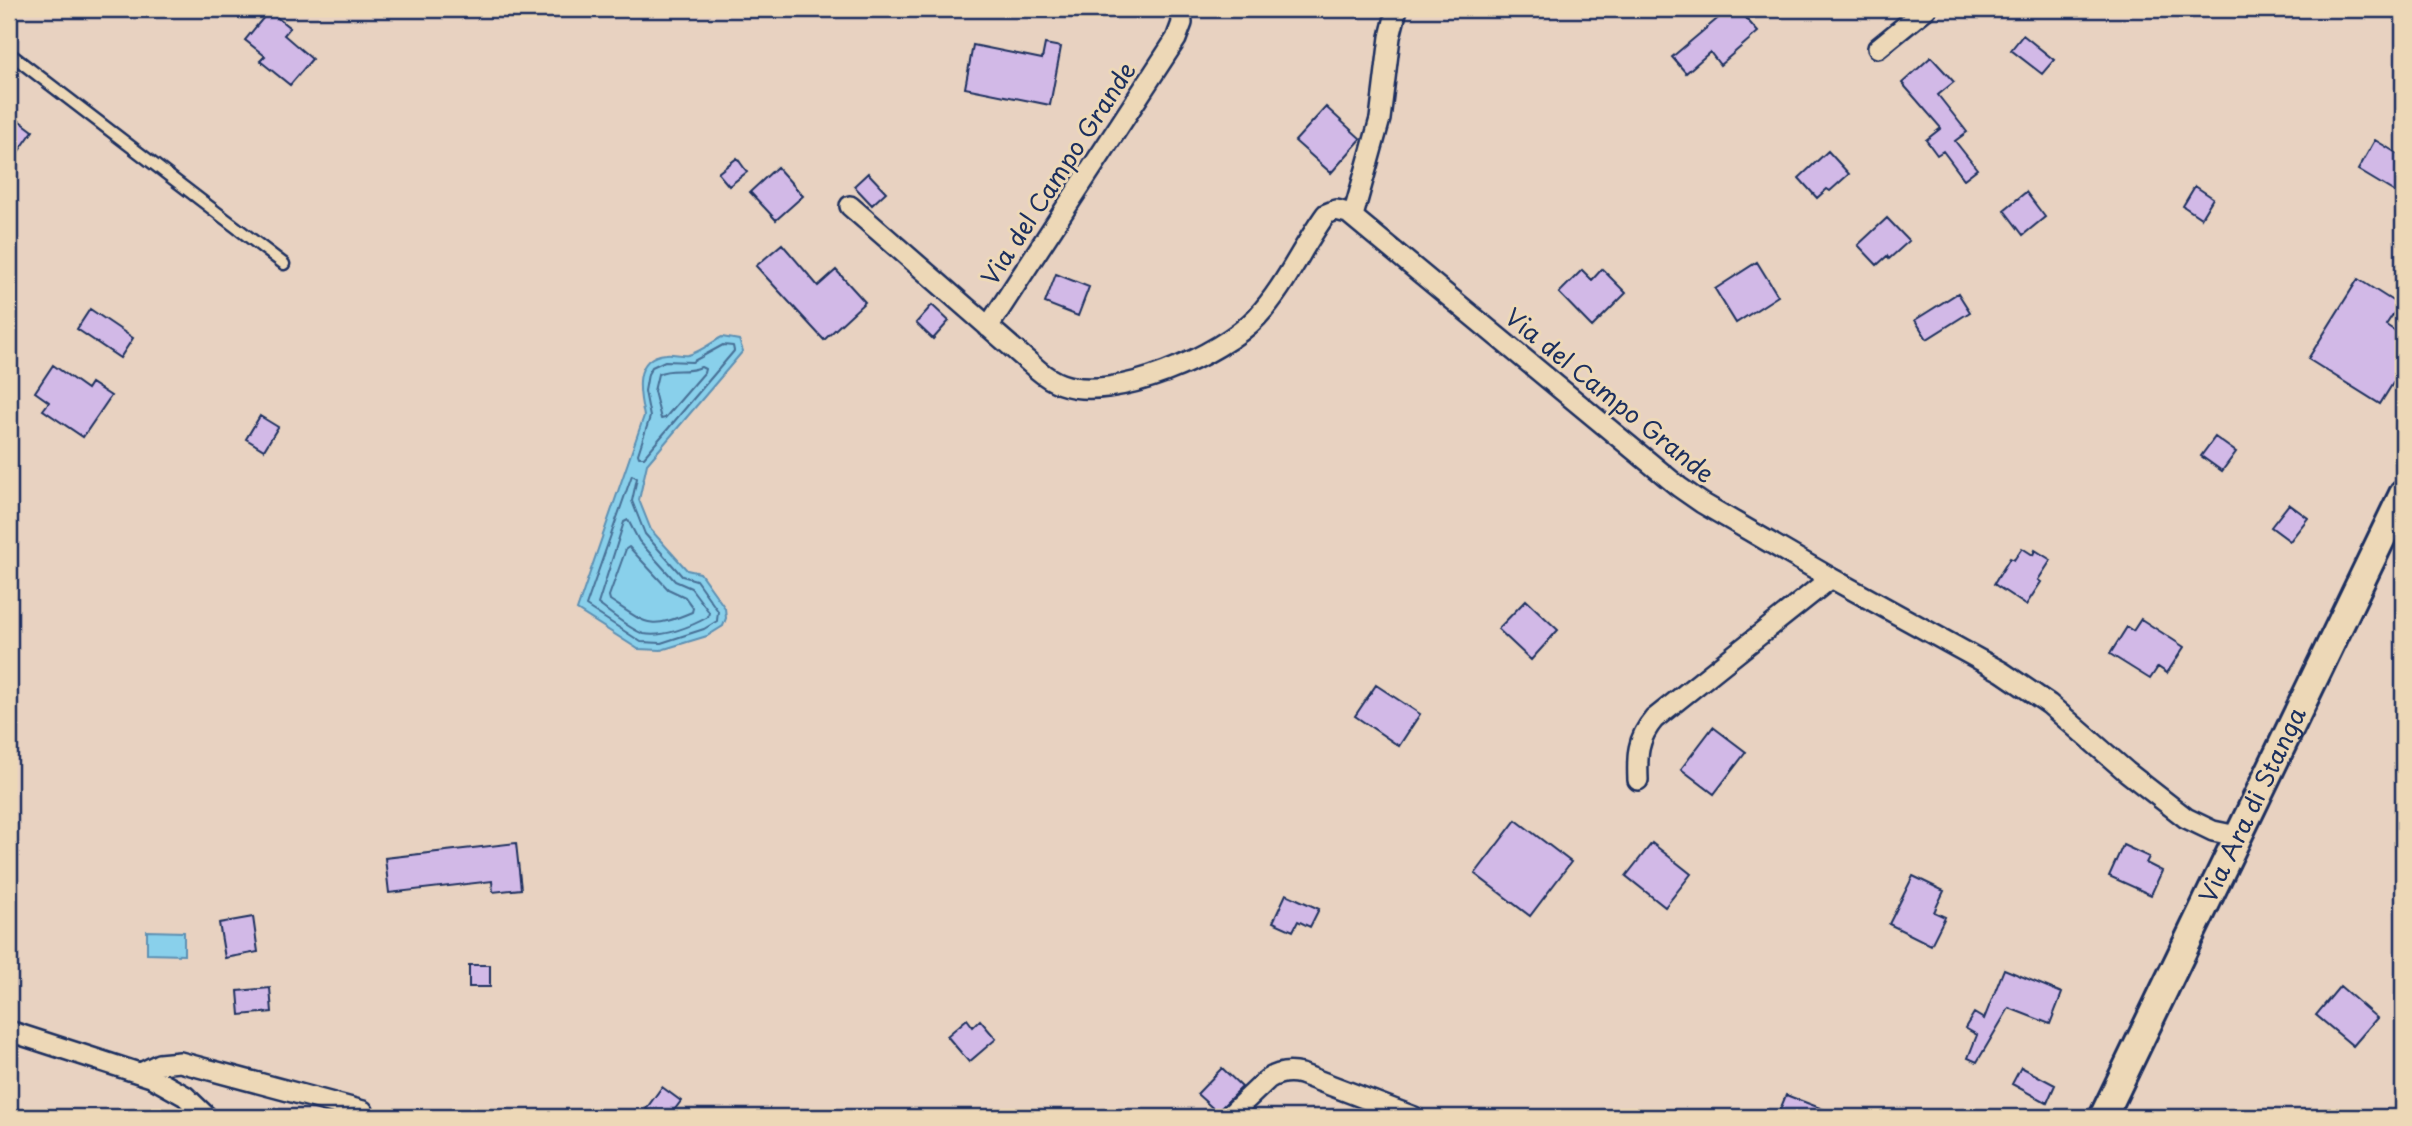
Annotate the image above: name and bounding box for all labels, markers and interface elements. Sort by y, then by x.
street label: Via del Campo Grande [971,54,1143,292]
street label: Via del Campo Grande [1498,299,1723,490]
street label: Via Ara di Stanga [2189,700,2314,908]

